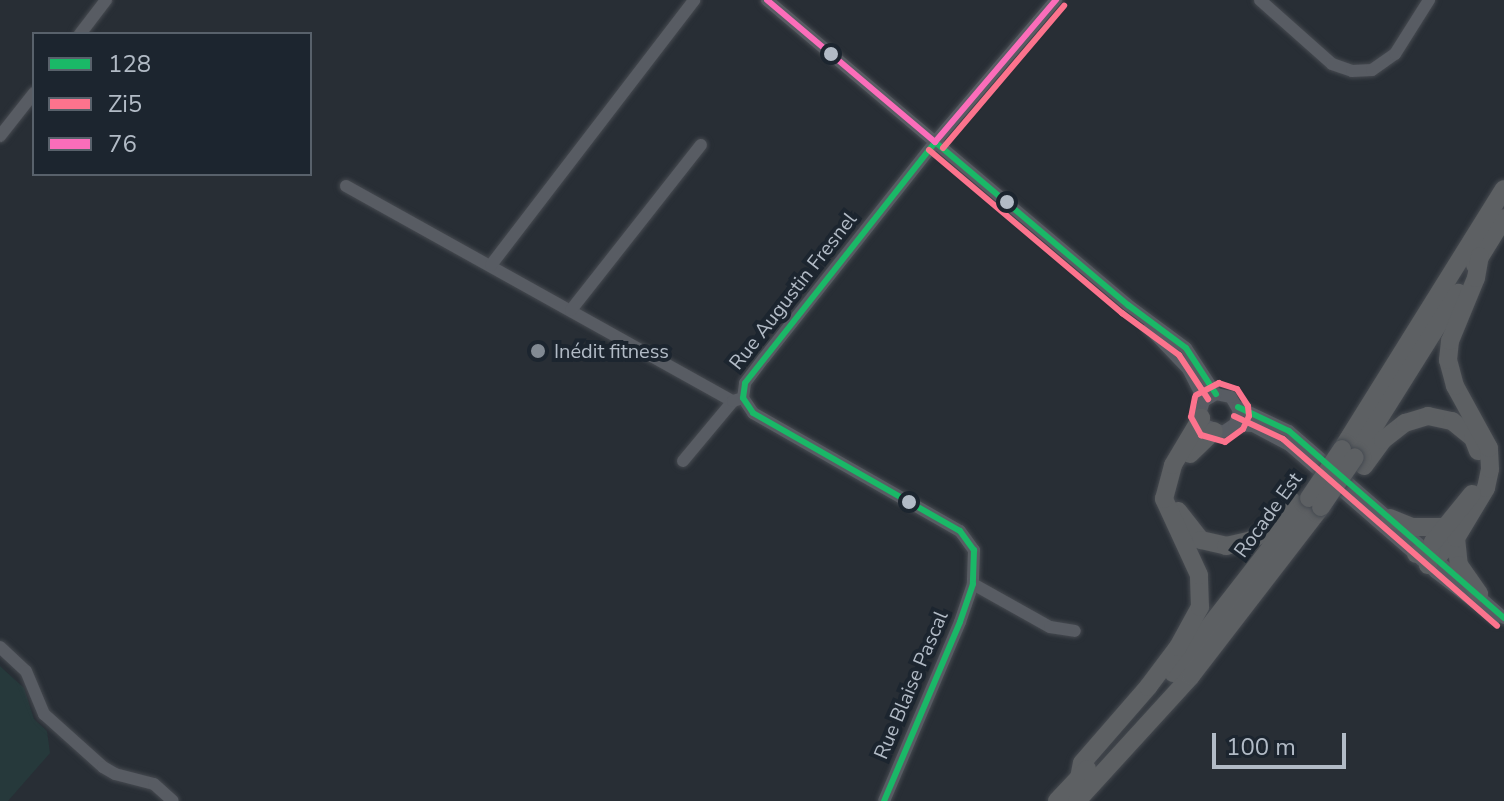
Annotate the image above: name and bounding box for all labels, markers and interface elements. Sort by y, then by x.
legend [32,32,312,176]
unlabelled marker [823,46,839,62]
text: 128 [108,48,151,80]
text: Zi5 [108,88,142,120]
text: 76 [108,128,137,160]
unlabelled marker [999,194,1015,210]
street label: Rue Augustin Fresnel [724,208,862,374]
place label: Inédit fitness [554,339,669,363]
marker: Inédit fitness [529,342,547,360]
street label: Rocade Est [1229,468,1307,562]
unlabelled marker [901,494,917,510]
street label: Rue Blaise Pascal [869,607,953,763]
scale bar [1216,717,1350,767]
text: 100 m [1226,731,1296,763]

